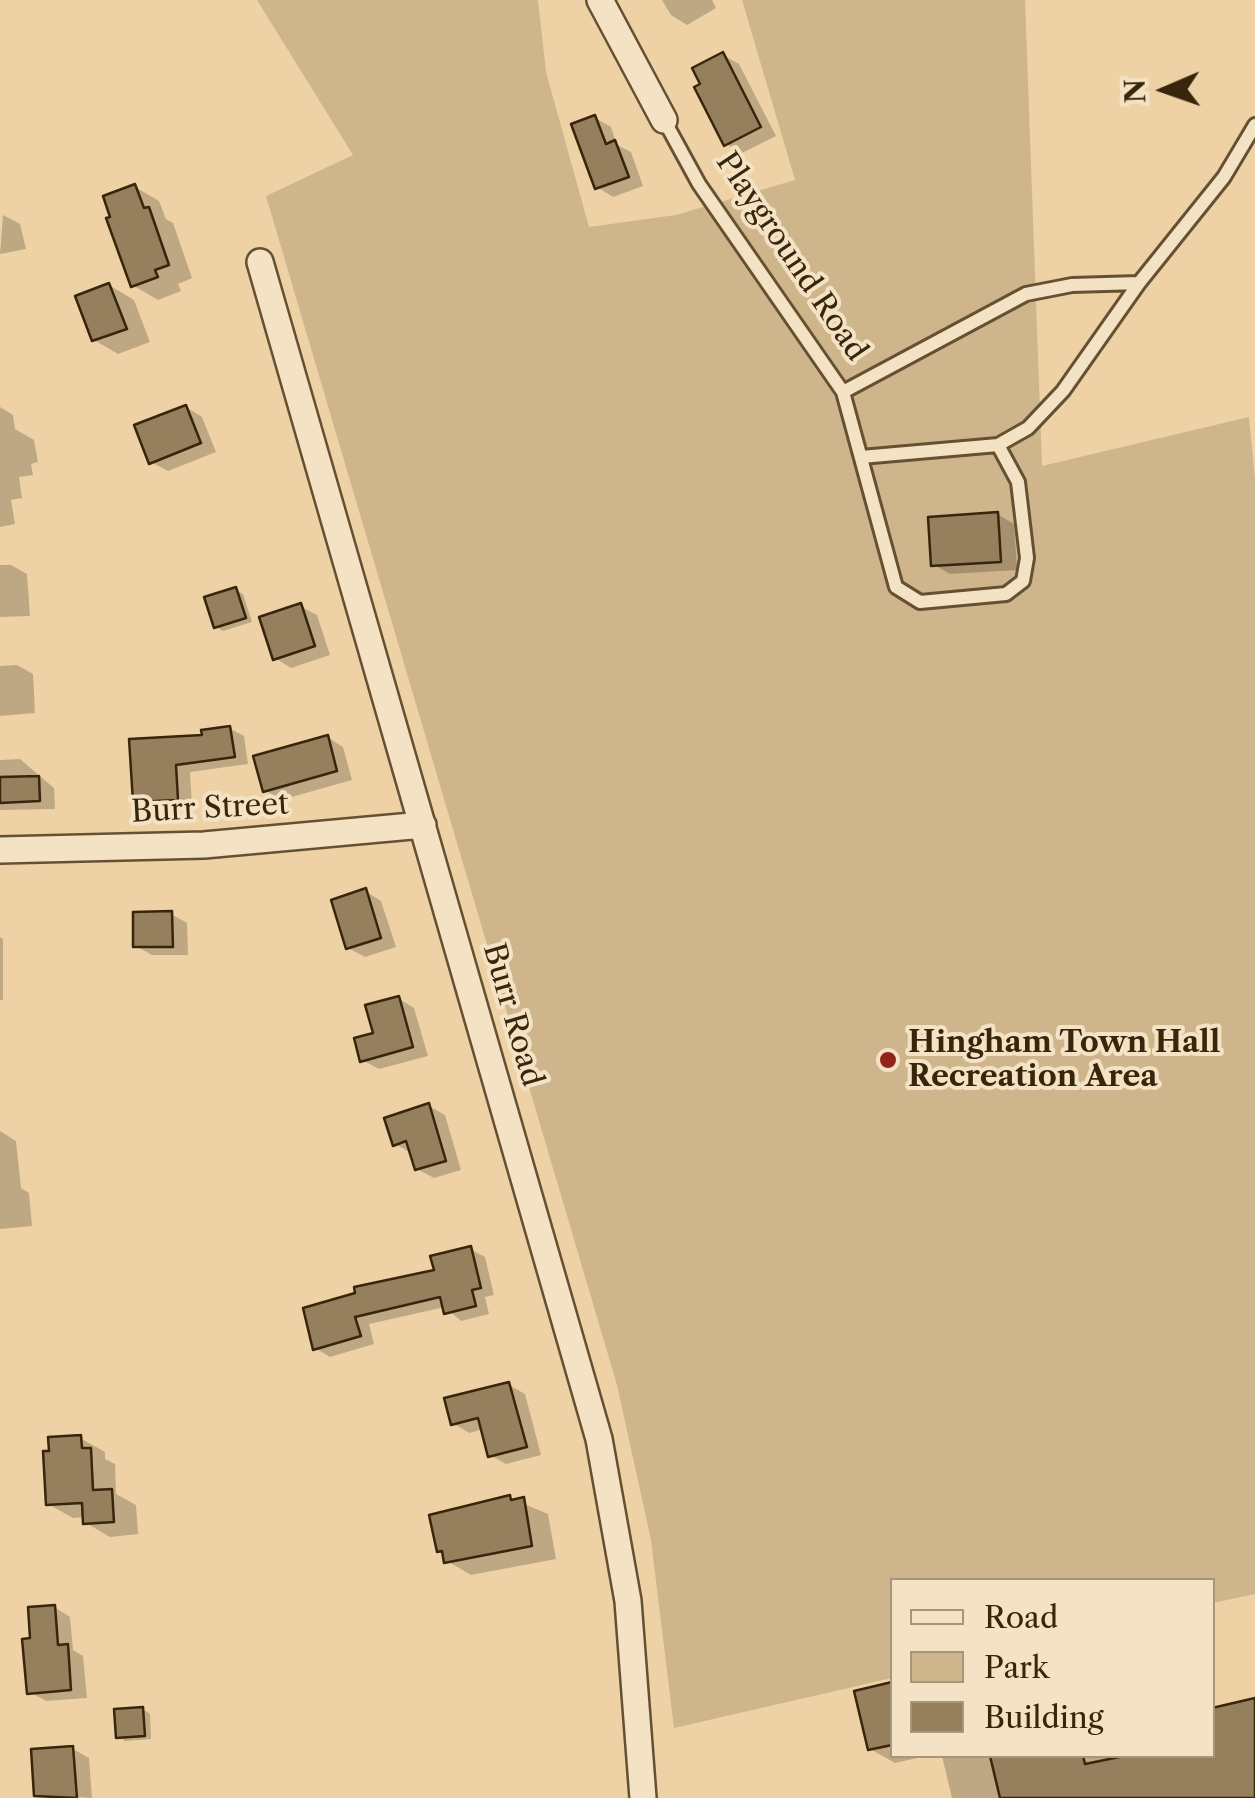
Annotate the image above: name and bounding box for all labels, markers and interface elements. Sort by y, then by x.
north arrow [1115,40,1215,140]
text: N [1118,78,1152,104]
street label: Playground Road [708,146,874,368]
street label: Burr Street [130,787,290,831]
street label: Burr Road [474,939,550,1091]
place label: Hingham Town Hall Recreation Area [908,1025,1220,1096]
marker: Hingham Town Hall Recreation Area [877,1049,899,1071]
legend [890,1578,1215,1758]
text: Road [984,1599,1058,1636]
text: Park [984,1649,1049,1686]
text: Building [984,1699,1104,1736]

